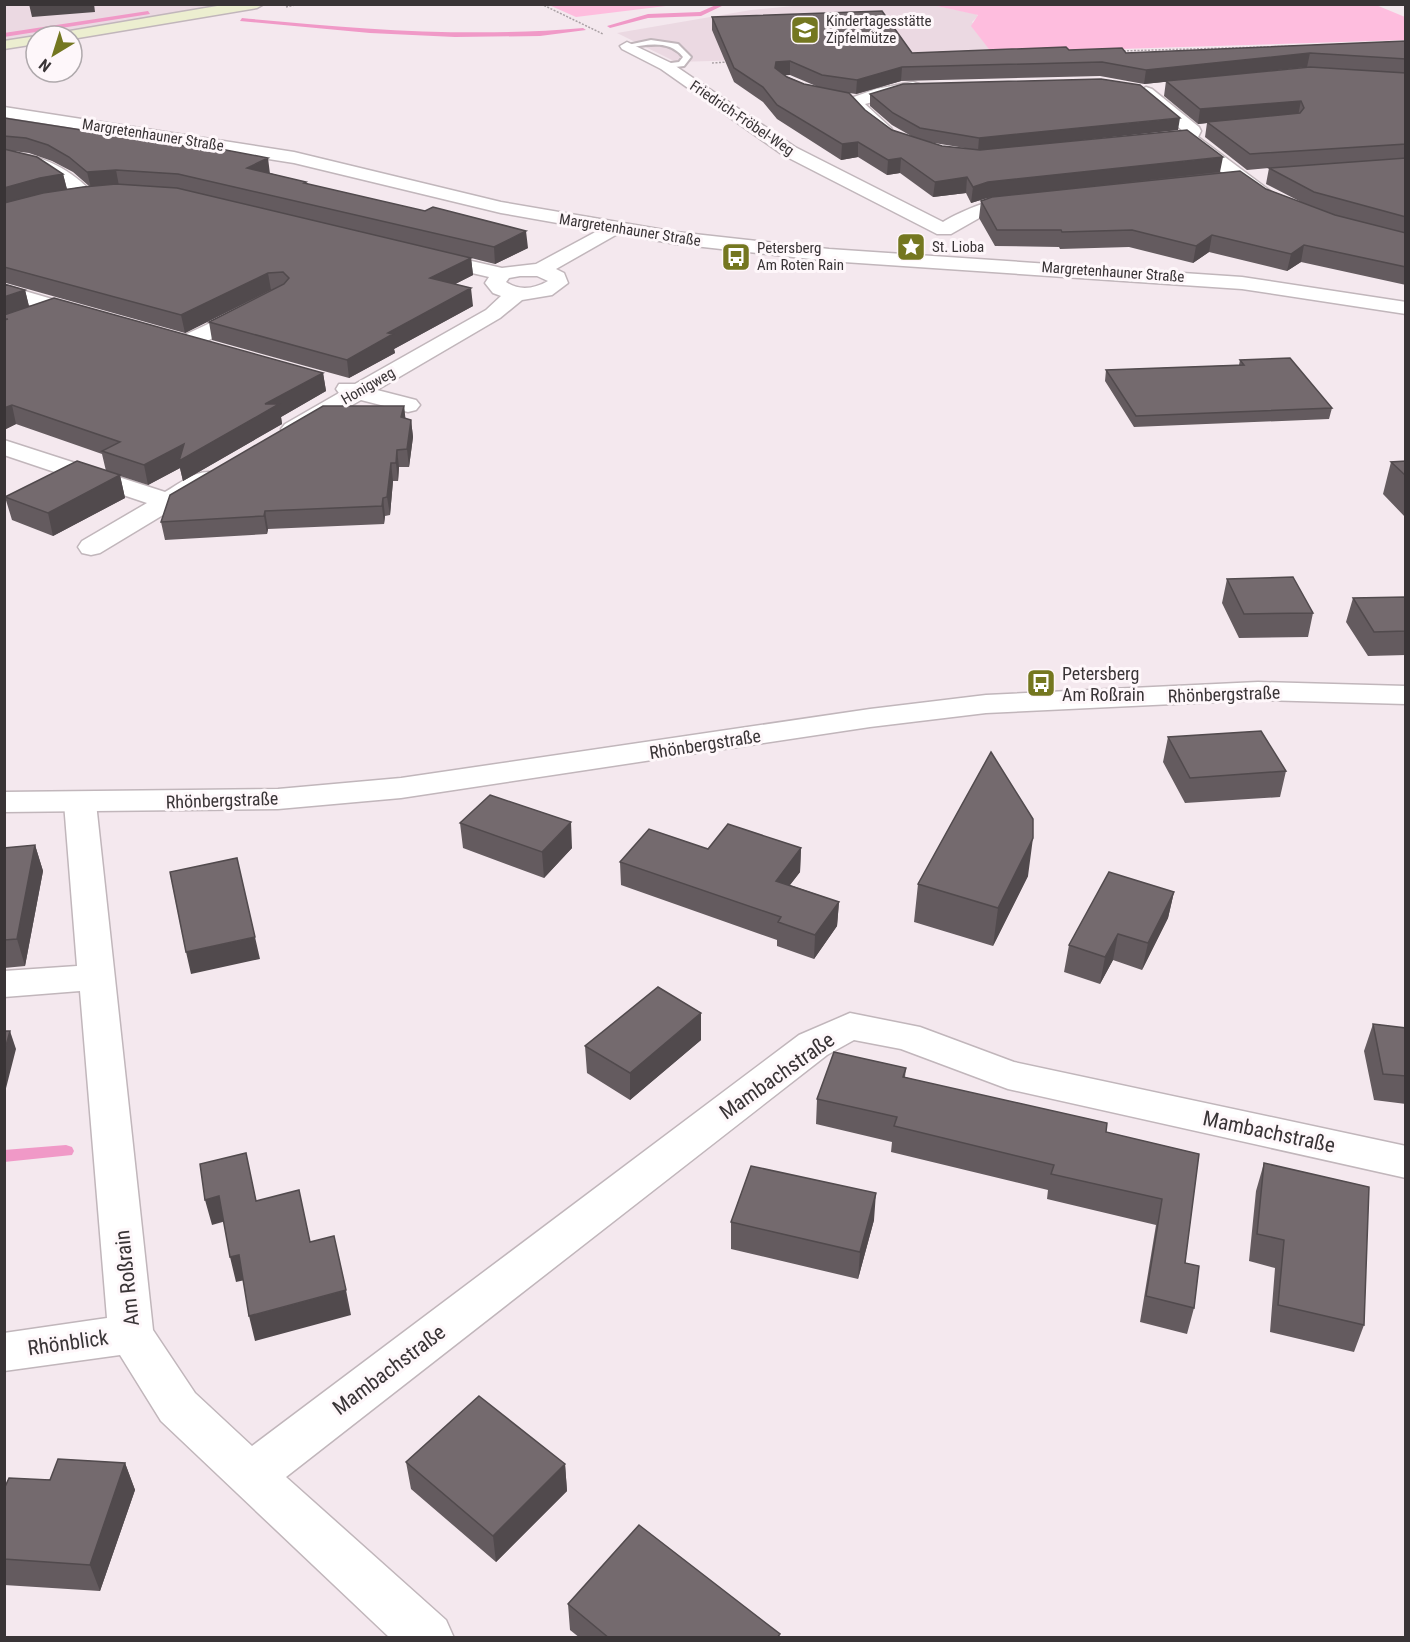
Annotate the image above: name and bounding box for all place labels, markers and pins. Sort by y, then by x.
place label: Kindertagesstätte Zipfelmütze [826,12,932,47]
school or university icon: Kindertagesstätte Zipfelmütze [789,14,821,46]
place icon: St. Lioba [895,231,927,263]
place label: St. Lioba [932,238,984,256]
place label: Petersberg Am Roten Rain [757,239,844,274]
bus stop icon: Petersberg Am Roten Rain [720,241,752,273]
place label: Petersberg Am Roßrain [1062,663,1145,705]
bus stop icon: Petersberg Am Roßrain [1025,667,1057,699]

